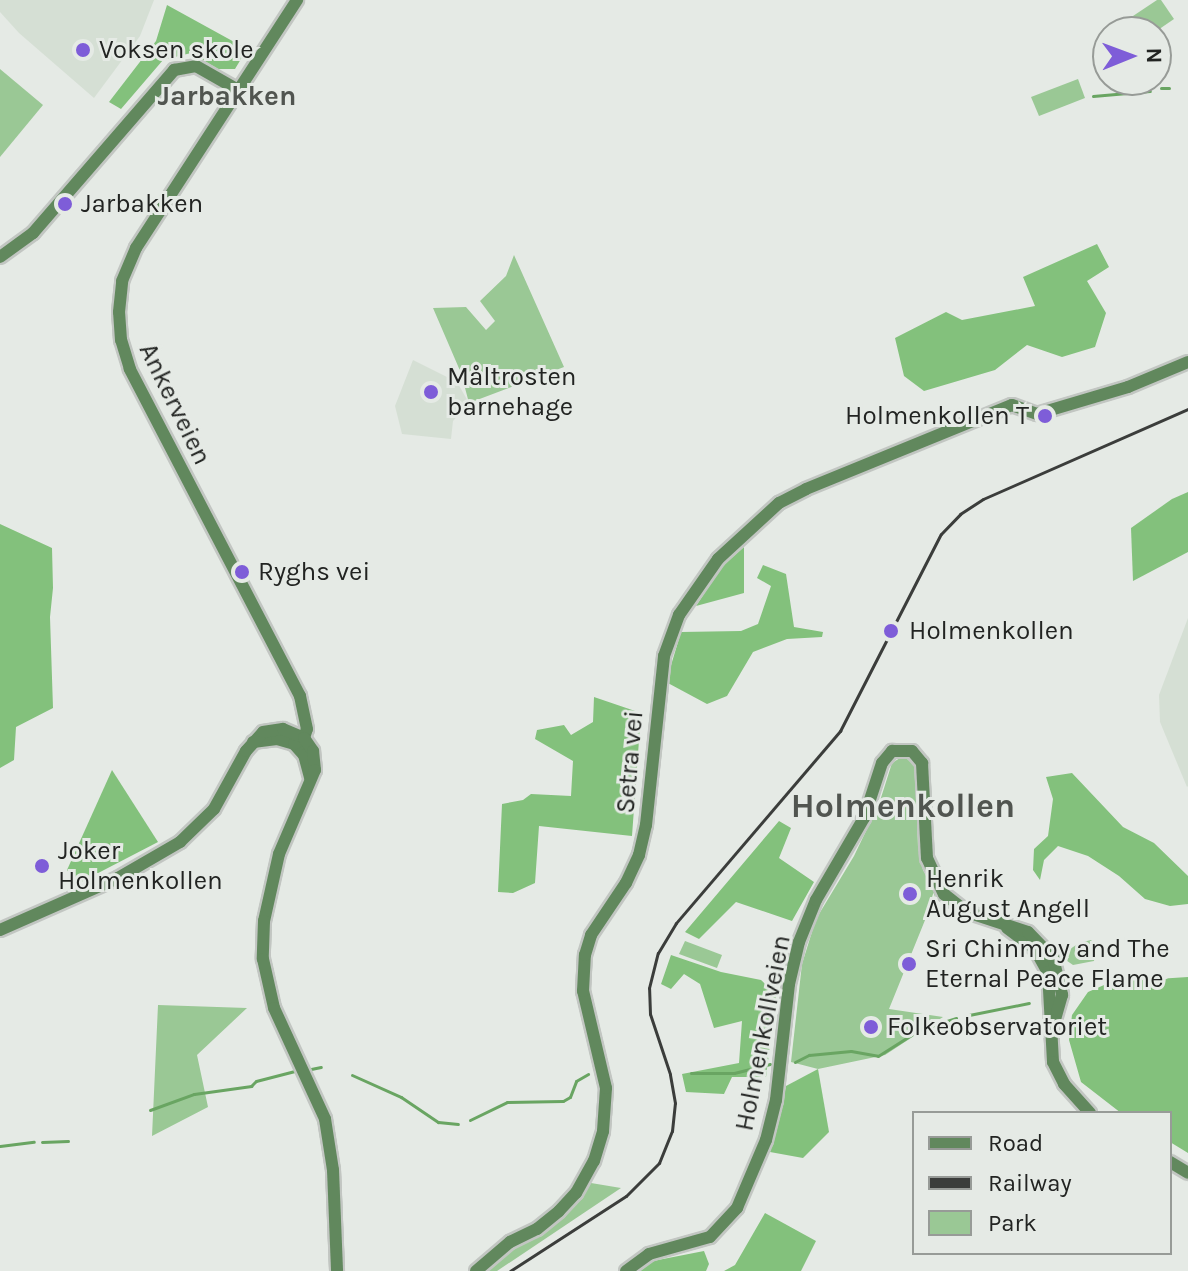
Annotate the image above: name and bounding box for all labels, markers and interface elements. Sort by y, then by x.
north arrow [1092,16,1172,96]
place label: Voksen skole [99,34,254,66]
marker: Voksen skole [74,41,92,59]
text: N [1141,47,1167,64]
district label: Jarbakken [158,79,296,113]
place label: Jarbakken [81,188,203,220]
marker: Jarbakken [56,195,74,213]
street label: Ankerveien [132,338,218,470]
place label: Måltrosten barnehage [447,361,576,422]
marker: Måltrosten barnehage [422,383,440,401]
place label: Holmenkollen T [845,400,1029,432]
marker: Holmenkollen T [1036,407,1054,425]
place label: Ryghs vei [258,556,370,588]
marker: Ryghs vei [233,563,251,581]
place label: Holmenkollen [909,615,1074,647]
marker: Holmenkollen [880,620,902,642]
street label: Setra vei [610,709,650,815]
district label: Holmenkollen [791,787,1015,827]
place label: Joker Holmenkollen [58,835,223,896]
marker: Joker Holmenkollen [33,857,51,875]
place label: Henrik August Angell [926,863,1090,924]
marker: Henrik August Angell [901,885,919,903]
street label: Holmenkollveien [729,932,797,1134]
place label: Sri Chinmoy and The Eternal Peace Flame [925,933,1170,994]
marker: Sri Chinmoy and The Eternal Peace Flame [900,955,918,973]
place label: Folkeobservatoriet [887,1011,1107,1043]
marker: Folkeobservatoriet [862,1018,880,1036]
legend [912,1111,1172,1255]
text: Road [988,1129,1043,1157]
text: Railway [988,1169,1072,1197]
text: Park [988,1209,1037,1237]

